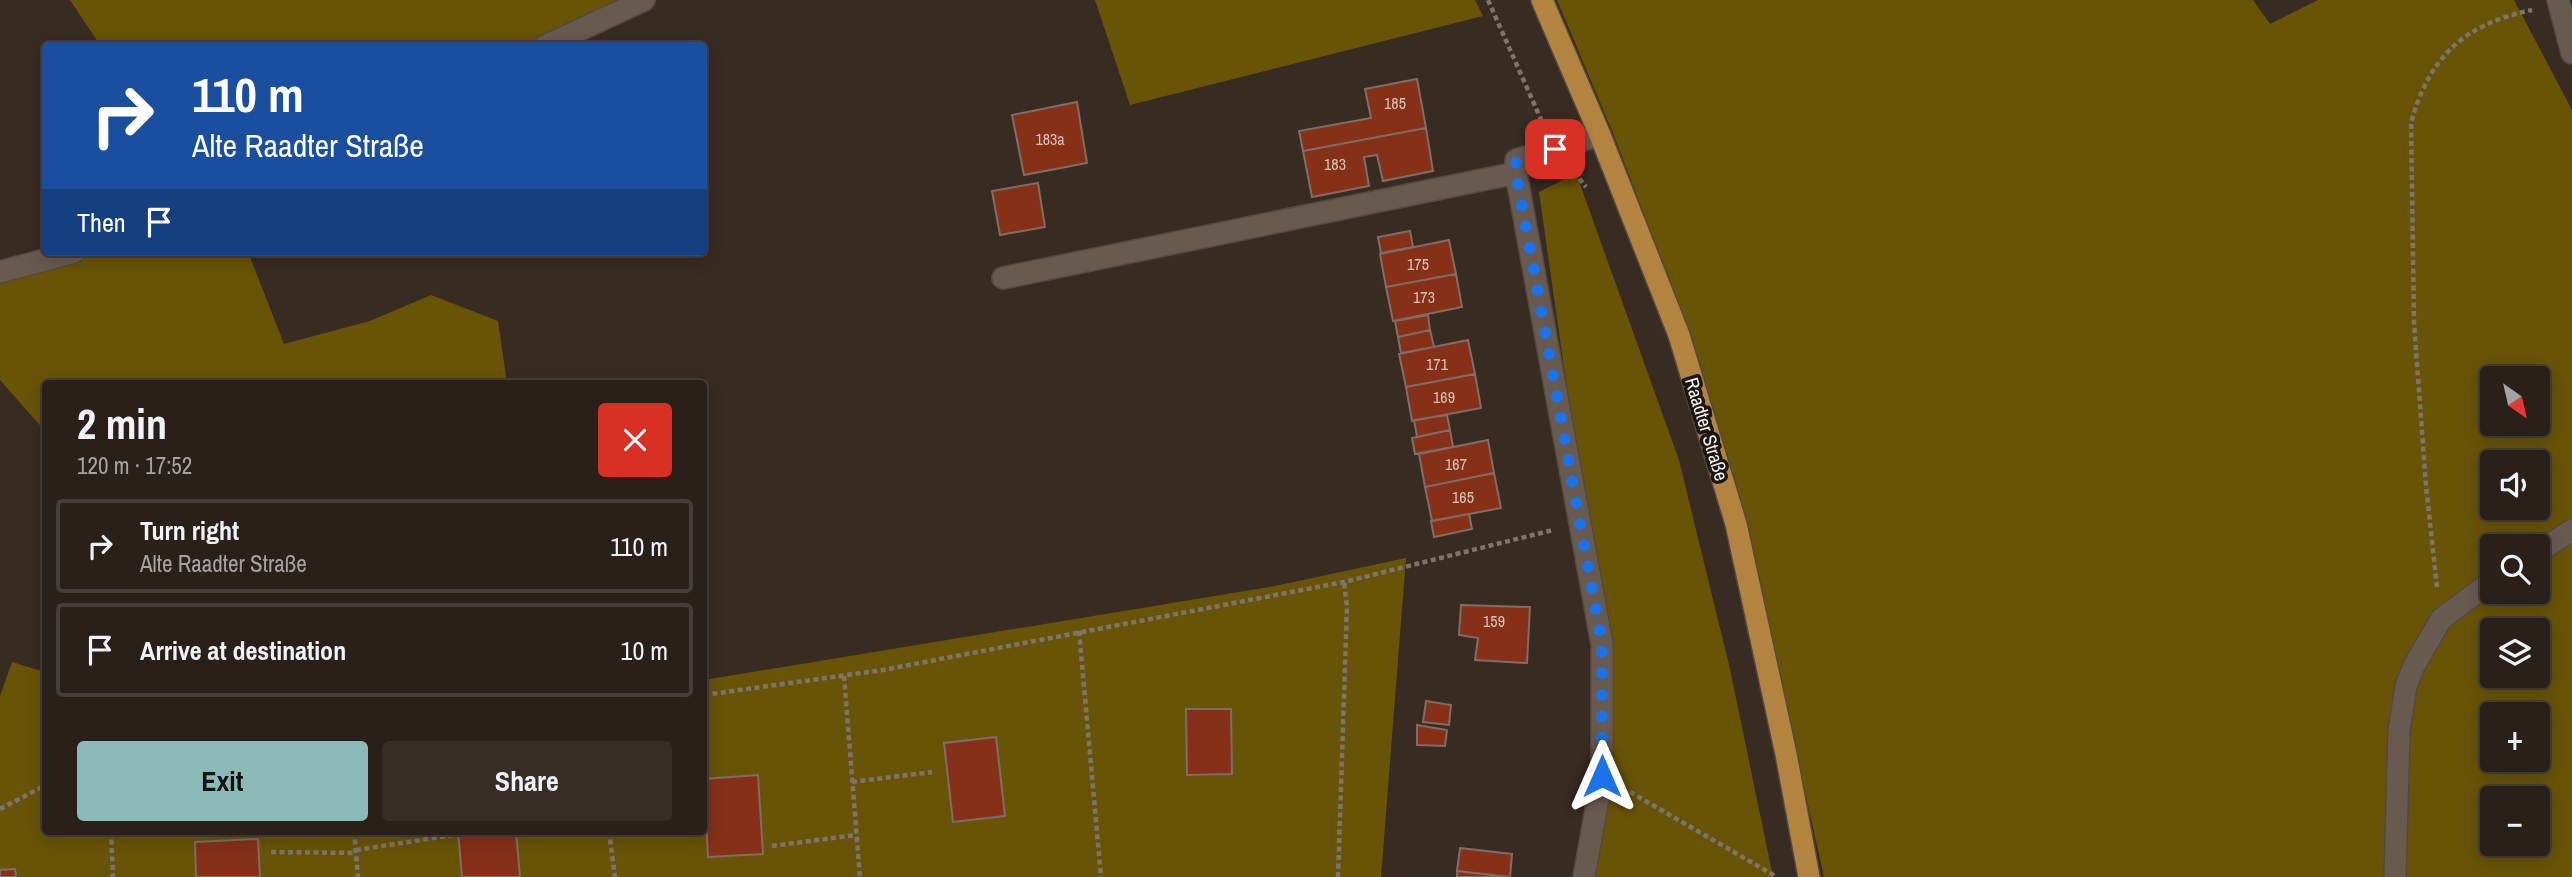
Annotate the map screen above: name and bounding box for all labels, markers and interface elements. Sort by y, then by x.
text: 110 m [192,61,304,127]
icon: right [77,70,168,161]
house number: 185 [1384,92,1406,114]
pin [1525,119,1585,179]
text: Alte Raadter Straße [192,124,424,167]
house number: 183a [1035,128,1065,150]
icon: arrive [1536,130,1574,168]
house number: 183 [1324,153,1346,175]
icon: arrive [140,203,178,241]
text: Then [77,205,126,240]
house number: 175 [1407,253,1429,275]
house number: 173 [1413,286,1435,308]
house number: 171 [1426,353,1449,375]
north arrow [2480,366,2550,436]
map controls [2480,366,2550,856]
street label: Raadter Straße [1679,374,1735,484]
house number: 169 [1433,386,1455,408]
text: 2 min [77,396,167,452]
button: close [598,403,672,477]
text: 120 m · 17:52 [77,450,192,481]
button: sound [2480,450,2550,520]
house number: 167 [1445,453,1467,475]
house number: 165 [1452,486,1474,508]
text: Turn right [140,513,239,548]
icon: right [81,527,119,565]
text: 110 m [610,529,668,564]
button: search [2480,534,2550,604]
text: Alte Raadter Straße [140,548,307,579]
house number: 159 [1483,610,1505,632]
button: layers [2480,618,2550,688]
icon: arrive [81,631,119,669]
text: Arrive at destination [140,633,346,668]
text: 10 m [621,633,668,668]
button: + [2480,702,2550,772]
position arrow [1565,739,1639,813]
button: Exit [77,741,368,821]
button: Share [382,741,672,821]
button: − [2480,786,2550,856]

